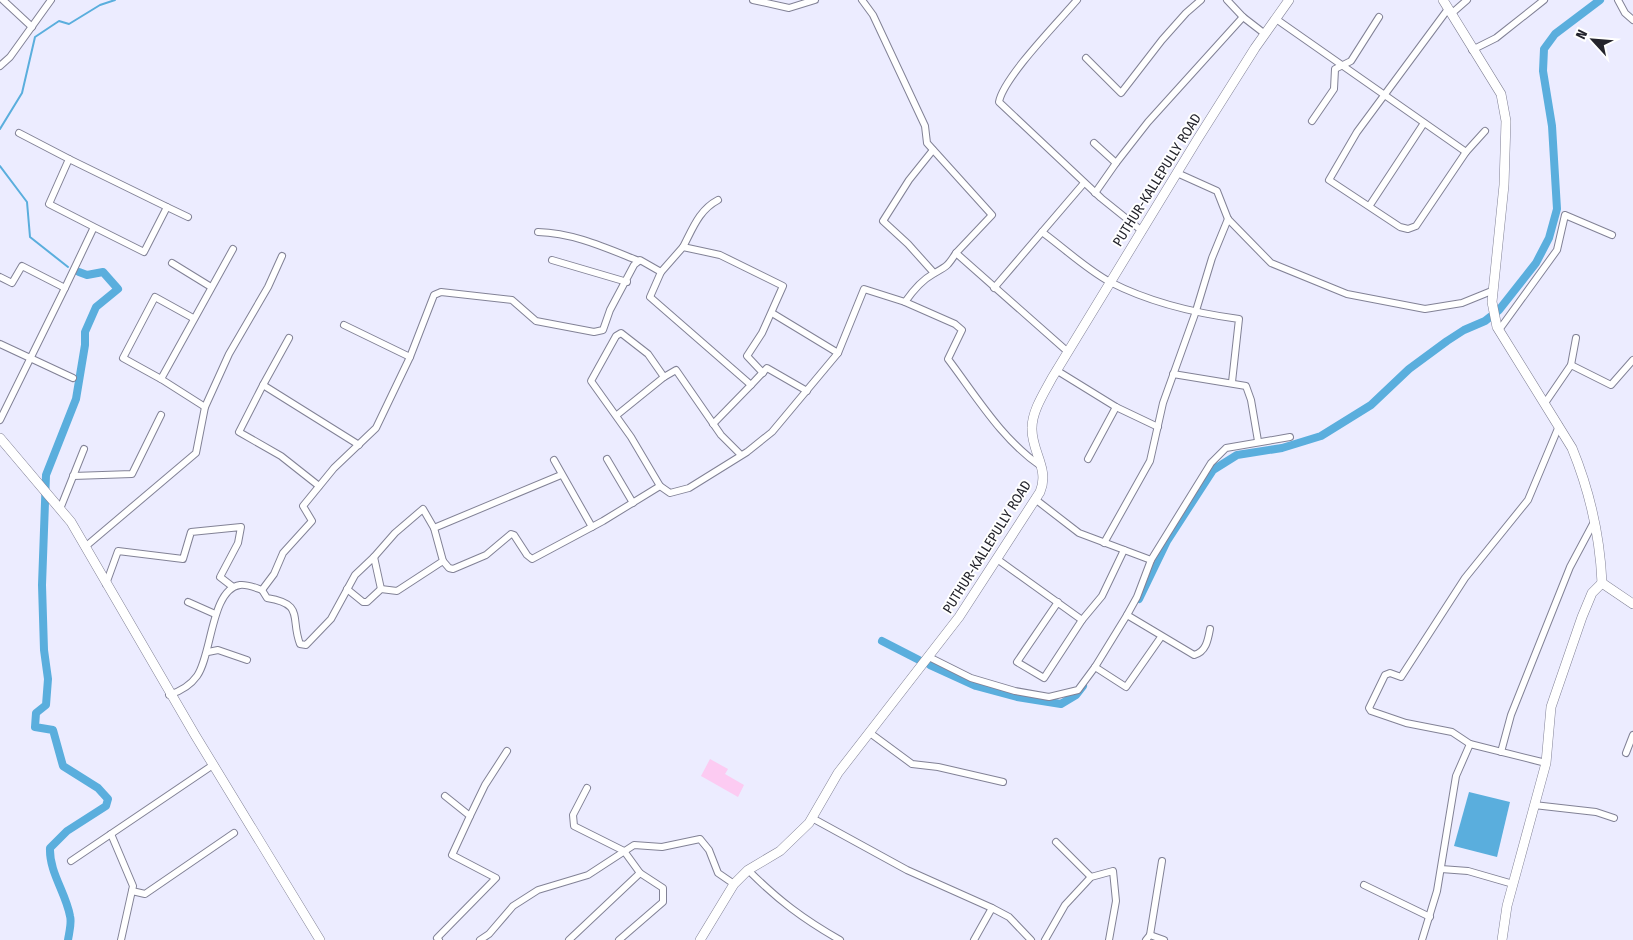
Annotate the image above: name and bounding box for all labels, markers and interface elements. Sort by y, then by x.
north arrow [1568,15,1618,65]
text: N [1572,27,1591,42]
street label: PUTHUR-KALLEPULLY ROAD [1109,110,1205,250]
street label: PUTHUR-KALLEPULLY ROAD [939,477,1035,617]

